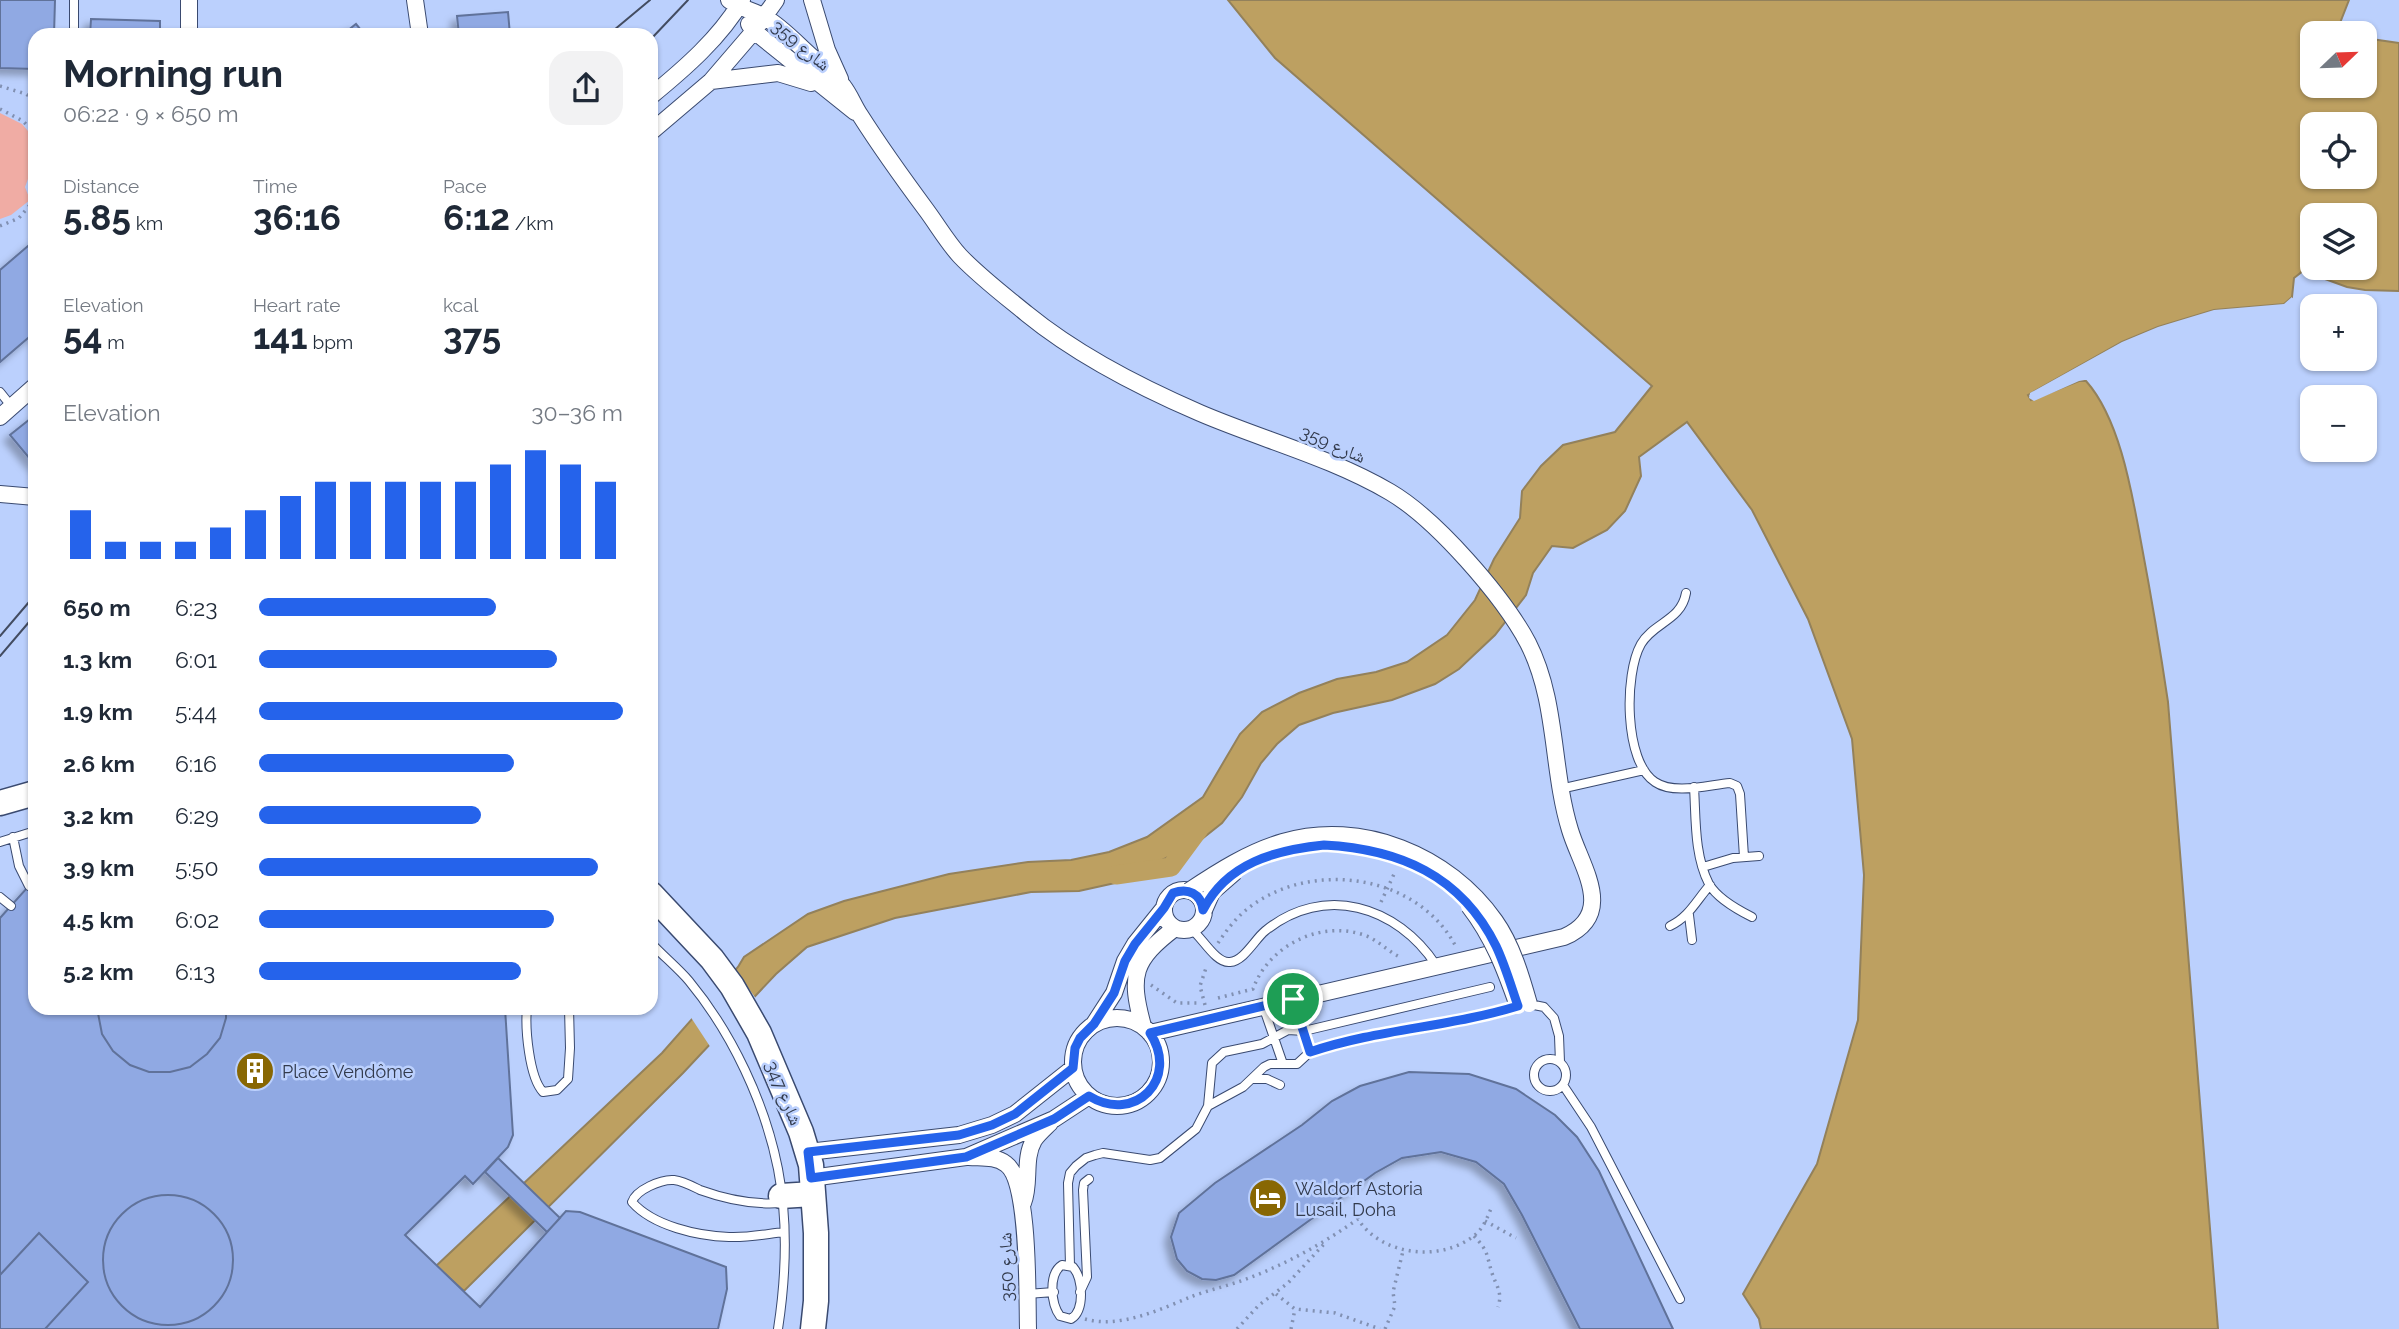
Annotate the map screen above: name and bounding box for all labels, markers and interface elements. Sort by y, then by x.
street label: شارع 359 [767,15,834,76]
north arrow [2300,21,2376,98]
map controls [2300,21,2377,462]
text: Morning run [63,51,283,96]
button: share [549,51,623,125]
text: 06:22 · 9 × 650 m [63,100,239,127]
button: locate [2300,112,2377,189]
text: Distance [63,175,139,197]
text: Time [253,175,297,197]
text: Pace [443,175,487,197]
text: 5.85 [63,197,131,238]
text: 36:16 [253,197,341,238]
text: 6:12 [443,197,510,238]
button: layers [2300,203,2377,280]
text: km [131,212,163,234]
text: /km [510,212,554,234]
text: Elevation [63,294,144,316]
text: Heart rate [253,294,341,316]
text: kcal [443,294,479,316]
button: + [2300,294,2377,371]
text: 54 [63,316,102,357]
text: 141 [253,316,308,357]
text: 375 [443,316,501,357]
text: m [102,331,125,353]
text: bpm [308,331,353,353]
button: − [2300,385,2377,462]
text: Elevation [63,399,161,426]
text: 30–36 m [531,399,623,426]
street label: شارع 359 [1297,421,1369,468]
text: 650 m [63,594,131,621]
text: 6:23 [175,594,217,621]
text: 1.3 km [63,646,132,673]
text: 6:01 [175,646,217,673]
text: 1.9 km [63,698,133,725]
text: 5:44 [175,698,217,725]
text: 2.6 km [63,750,135,777]
text: 6:16 [175,750,217,777]
text: 3.2 km [63,802,134,829]
text: 6:29 [175,802,219,829]
text: 3.9 km [63,854,134,881]
text: 5:50 [175,854,218,881]
text: 4.5 km [63,906,134,933]
text: 6:02 [175,906,219,933]
text: 5.2 km [63,958,134,985]
text: 6:13 [175,958,215,985]
pin [1263,969,1323,1029]
icon: arrive [1274,980,1312,1018]
building icon: Place Vendôme [234,1050,276,1092]
street label: شارع 347 [760,1058,807,1129]
place label: Place Vendôme [282,1061,414,1082]
hotel icon: Waldorf Astoria Lusail, Doha [1247,1177,1289,1219]
place label: Waldorf Astoria Lusail, Doha [1295,1178,1423,1220]
street label: شارع 350 [994,1232,1019,1302]

